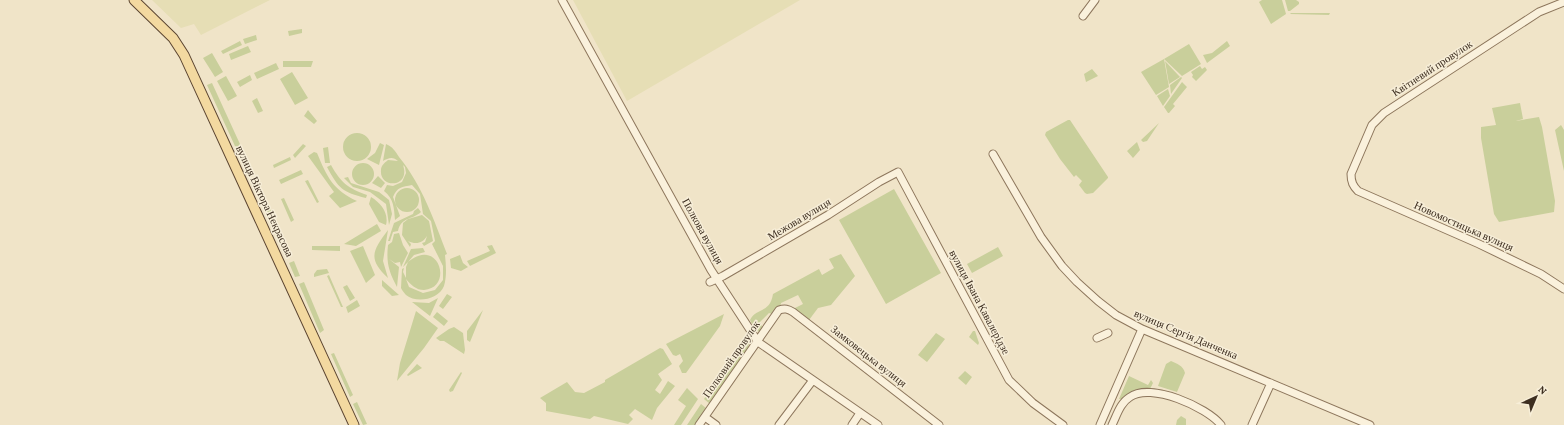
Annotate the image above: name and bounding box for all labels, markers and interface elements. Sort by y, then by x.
street label: Квітневий провулок [1390,37,1475,98]
street label: вулиця Віктора Некрасова [234,143,296,259]
street label: Межова вулиця [765,195,833,243]
street label: Полкова вулиця [680,196,726,266]
street label: Новомостицька вулиця [1413,199,1515,253]
street label: вулиця Івана Кавалерідзе [947,248,1013,356]
street label: вулиця Сергія Данченка [1132,307,1240,361]
street label: Полковий провулок [700,318,762,400]
street label: Замковецька вулиця [829,323,909,389]
north arrow [1516,377,1556,417]
text: N [1536,383,1550,397]

